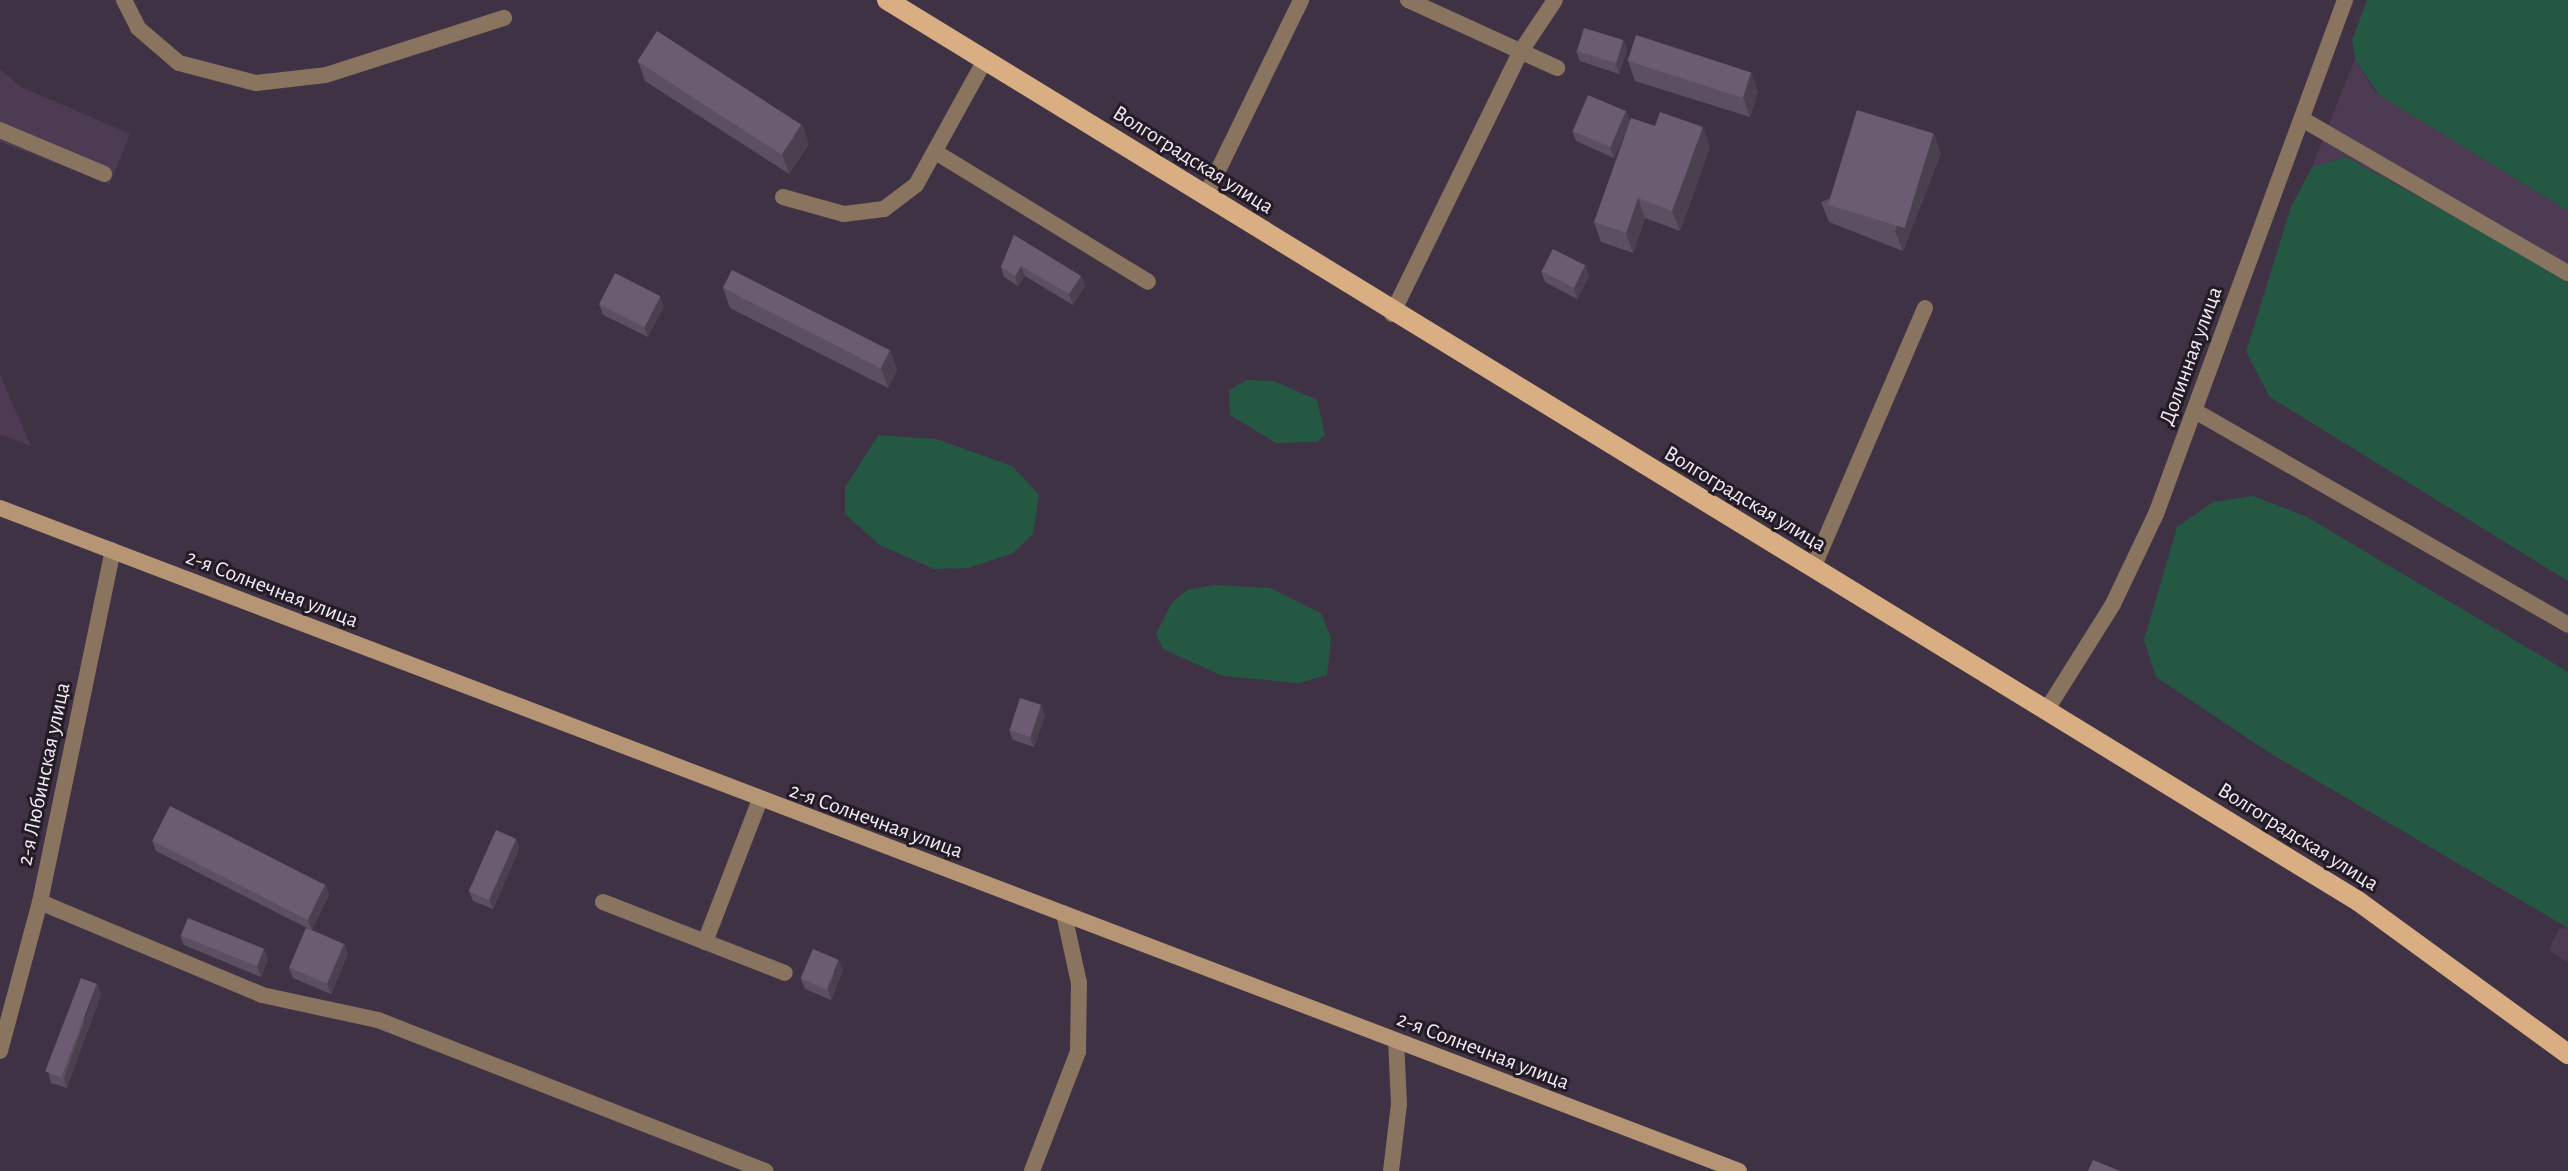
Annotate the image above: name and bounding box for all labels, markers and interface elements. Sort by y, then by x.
street label: Волгоградская улица [1108,100,1278,220]
street label: Долинная улица [2154,283,2228,429]
street label: Волгоградская улица [1659,440,1831,558]
street label: 2-я Солнечная улица [182,544,362,634]
street label: 2-я Любинская улица [12,680,76,868]
street label: 2-я Солнечная улица [786,777,966,865]
street label: Волгоградская улица [2213,777,2383,897]
street label: 2-я Солнечная улица [1393,1006,1573,1096]

